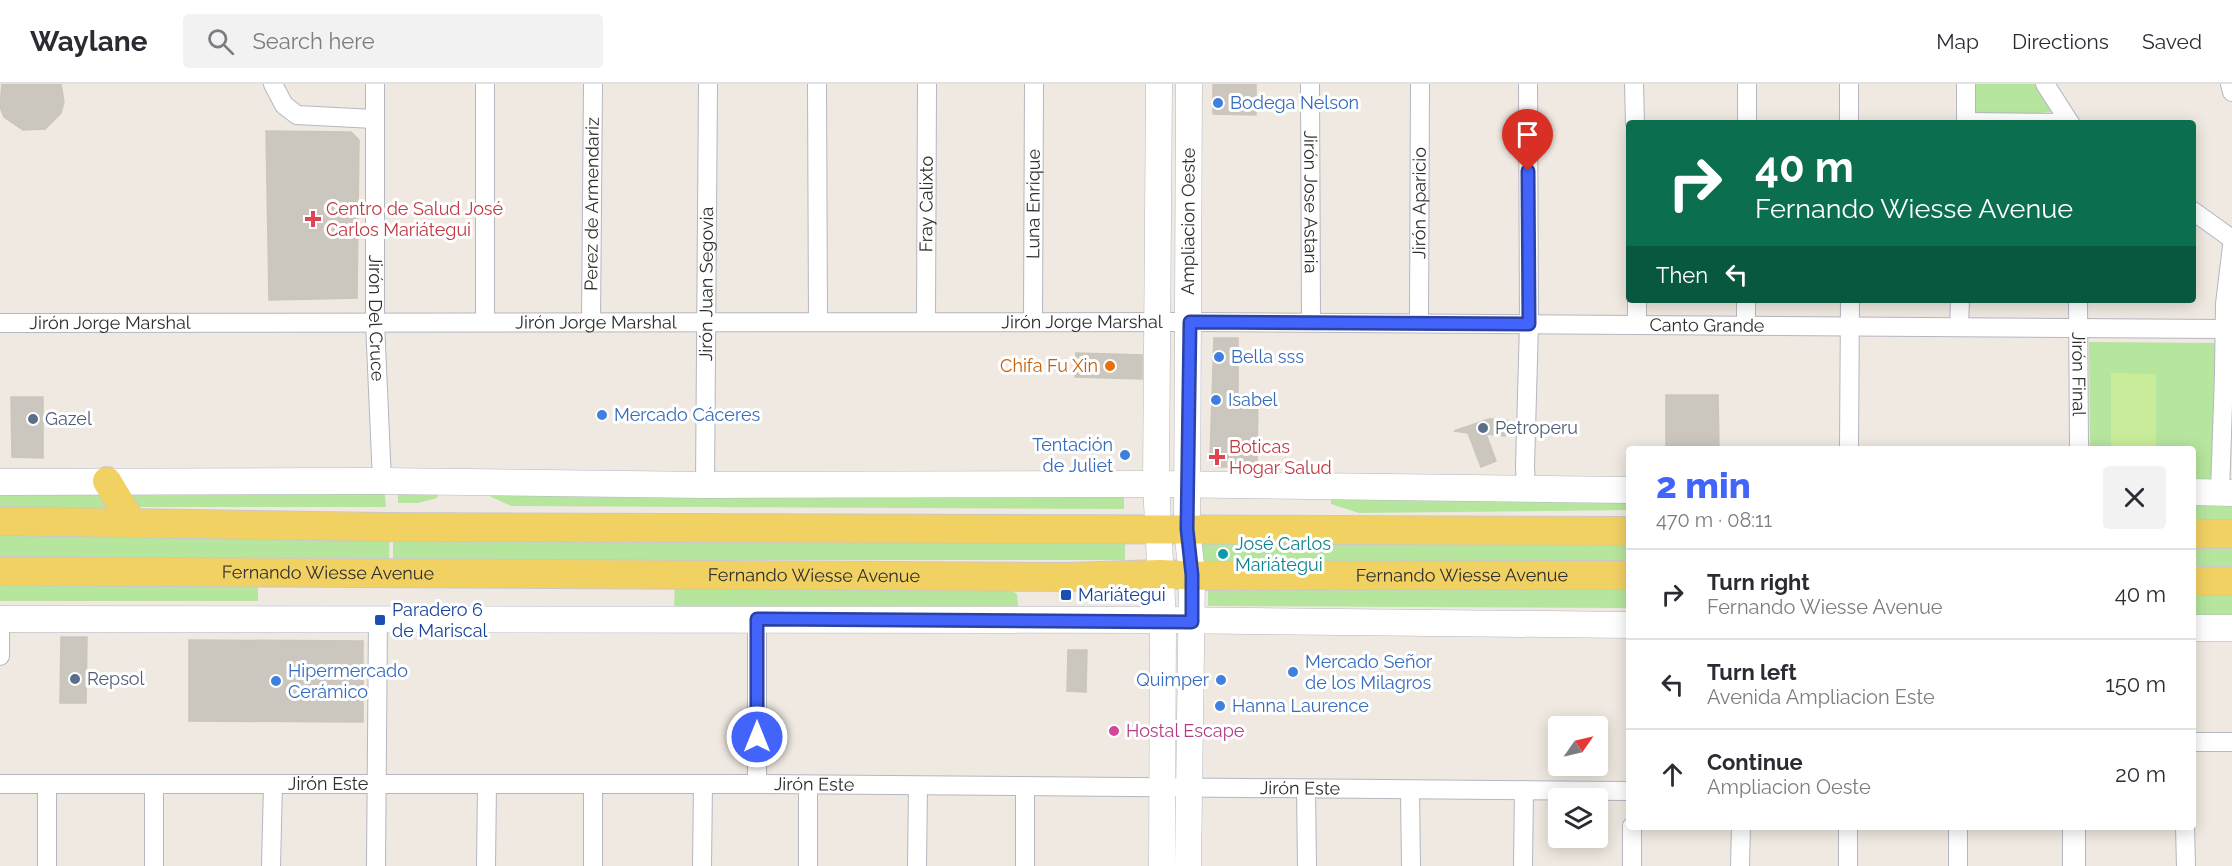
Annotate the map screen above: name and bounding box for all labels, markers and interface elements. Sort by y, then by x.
search box [183,14,603,68]
text: Waylane [30,25,147,58]
icon: search [204,25,237,58]
text: Search here [252,28,375,54]
text: Map [1936,29,1979,54]
text: Directions [2012,29,2109,54]
text: Saved [2142,29,2202,54]
place label: Bodega Nelson [1230,92,1359,113]
marker: Bodega Nelson [1211,96,1225,110]
pin [1502,109,1553,171]
street label: Perez de Armendariz [580,117,603,291]
icon: arrive [1511,118,1544,151]
street label: Jirón Jose Astaria [1300,130,1322,274]
text: 40 m [1755,143,1854,192]
icon: right [1656,144,1734,222]
street label: Ampliacion Oeste [1177,147,1199,295]
street label: Jirón Aparicio [1408,147,1430,259]
street label: Luna Enrique [1022,148,1044,259]
street label: Fray Calixto [915,156,937,252]
text: Fernando Wiesse Avenue [1755,193,2073,224]
place label: Centro de Salud José Carlos Mariátegui [326,198,504,240]
street label: Jirón Juan Segovia [695,207,717,361]
marker: Centro de Salud José Carlos Mariátegui [304,210,322,228]
street label: Jirón Del Cruce [365,255,389,382]
icon: left [1720,258,1753,291]
text: Then [1656,262,1708,288]
street label: Jirón Jorge Marshal [515,311,677,333]
street label: Jirón Jorge Marshal [1001,311,1163,332]
street label: Jirón Jorge Marshal [29,312,191,333]
street label: Canto Grande [1649,314,1765,336]
street label: Jirón Final [2068,332,2090,416]
place label: Bella sss [1231,346,1304,367]
marker: Bella sss [1212,350,1226,364]
place label: Chifa Fu Xin [1000,355,1098,376]
marker: Chifa Fu Xin [1103,359,1117,373]
place label: Isabel [1228,389,1278,410]
marker: Isabel [1209,393,1223,407]
place label: Mercado Cáceres [614,404,761,425]
place label: Gazel [45,408,92,429]
marker: Mercado Cáceres [595,408,609,422]
marker: Gazel [26,412,40,426]
place label: Petroperu [1495,417,1578,438]
marker: Petroperu [1476,421,1490,435]
place label: Tentación de Juliet [1032,434,1113,476]
place label: Boticas Hogar Salud [1229,436,1332,478]
marker: Tentación de Juliet [1118,448,1132,462]
marker: Boticas Hogar Salud [1210,450,1224,464]
text: 2 min [1656,464,1751,506]
button: close [2103,466,2166,529]
text: 470 m · 08:11 [1656,508,1772,532]
place label: José Carlos Mariátegui [1235,533,1331,575]
marker: José Carlos Mariátegui [1216,547,1230,561]
street label: Fernando Wiesse Avenue [222,561,435,583]
street label: Fernando Wiesse Avenue [708,564,921,586]
street label: Fernando Wiesse Avenue [1356,564,1568,586]
text: Turn right [1707,569,1810,595]
icon: right [1656,578,1689,611]
text: 40 m [2115,581,2166,607]
place label: Mariátegui [1078,584,1166,605]
marker: Mariátegui [1059,588,1073,602]
text: Fernando Wiesse Avenue [1707,595,1943,619]
place label: Paradero 6 de Mariscal [392,599,487,641]
marker: Paradero 6 de Mariscal [373,613,387,627]
place label: Mercado Señor de los Milagros [1305,651,1433,693]
text: Turn left [1707,659,1797,685]
place label: Hipermercado Cerámico [288,660,408,702]
marker: Mercado Señor de los Milagros [1286,665,1300,679]
place label: Repsol [87,668,145,689]
icon: left [1656,668,1689,701]
place label: Quimper [1136,669,1210,690]
text: 150 m [2105,671,2166,697]
marker: Repsol [68,672,82,686]
marker: Quimper [1214,673,1228,687]
marker: Hipermercado Cerámico [269,674,283,688]
text: Avenida Ampliacion Este [1707,685,1935,709]
place label: Hanna Laurence [1232,695,1369,716]
marker: Hanna Laurence [1213,699,1227,713]
position arrow [725,705,789,769]
north arrow [1548,716,1608,776]
map controls [1548,716,1608,848]
place label: Hostal Escape [1126,720,1245,741]
marker: Hostal Escape [1107,724,1121,738]
text: Continue [1707,749,1803,775]
icon: ahead [1656,758,1689,791]
text: 20 m [2115,761,2166,787]
street label: Jirón Este [288,773,369,794]
street label: Jirón Este [774,773,855,795]
text: Ampliacion Oeste [1707,775,1871,799]
street label: Jirón Este [1260,777,1341,799]
button: layers [1548,788,1608,848]

